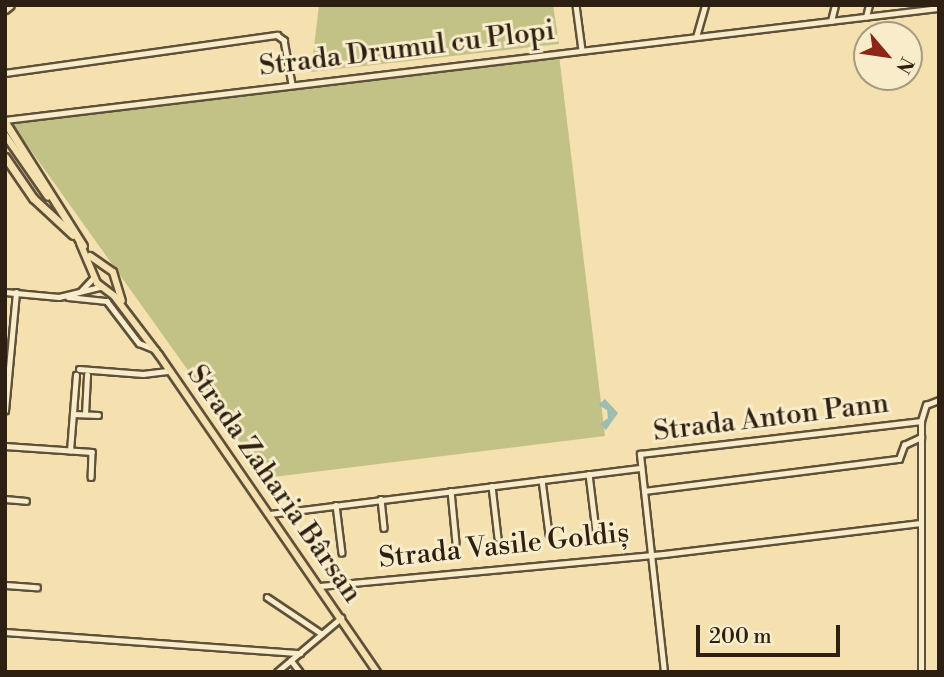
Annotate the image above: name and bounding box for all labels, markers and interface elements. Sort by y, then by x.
street label: Strada Drumul cu Plopi [257,14,557,84]
north arrow [853,21,923,91]
text: N [890,53,919,78]
street label: Strada Zaharia Bârsan [179,359,369,609]
street label: Strada Anton Pann [651,387,891,449]
street label: Strada Vasile Goldiș [377,516,631,576]
scale bar [699,610,842,654]
text: 200 m [709,624,772,650]

